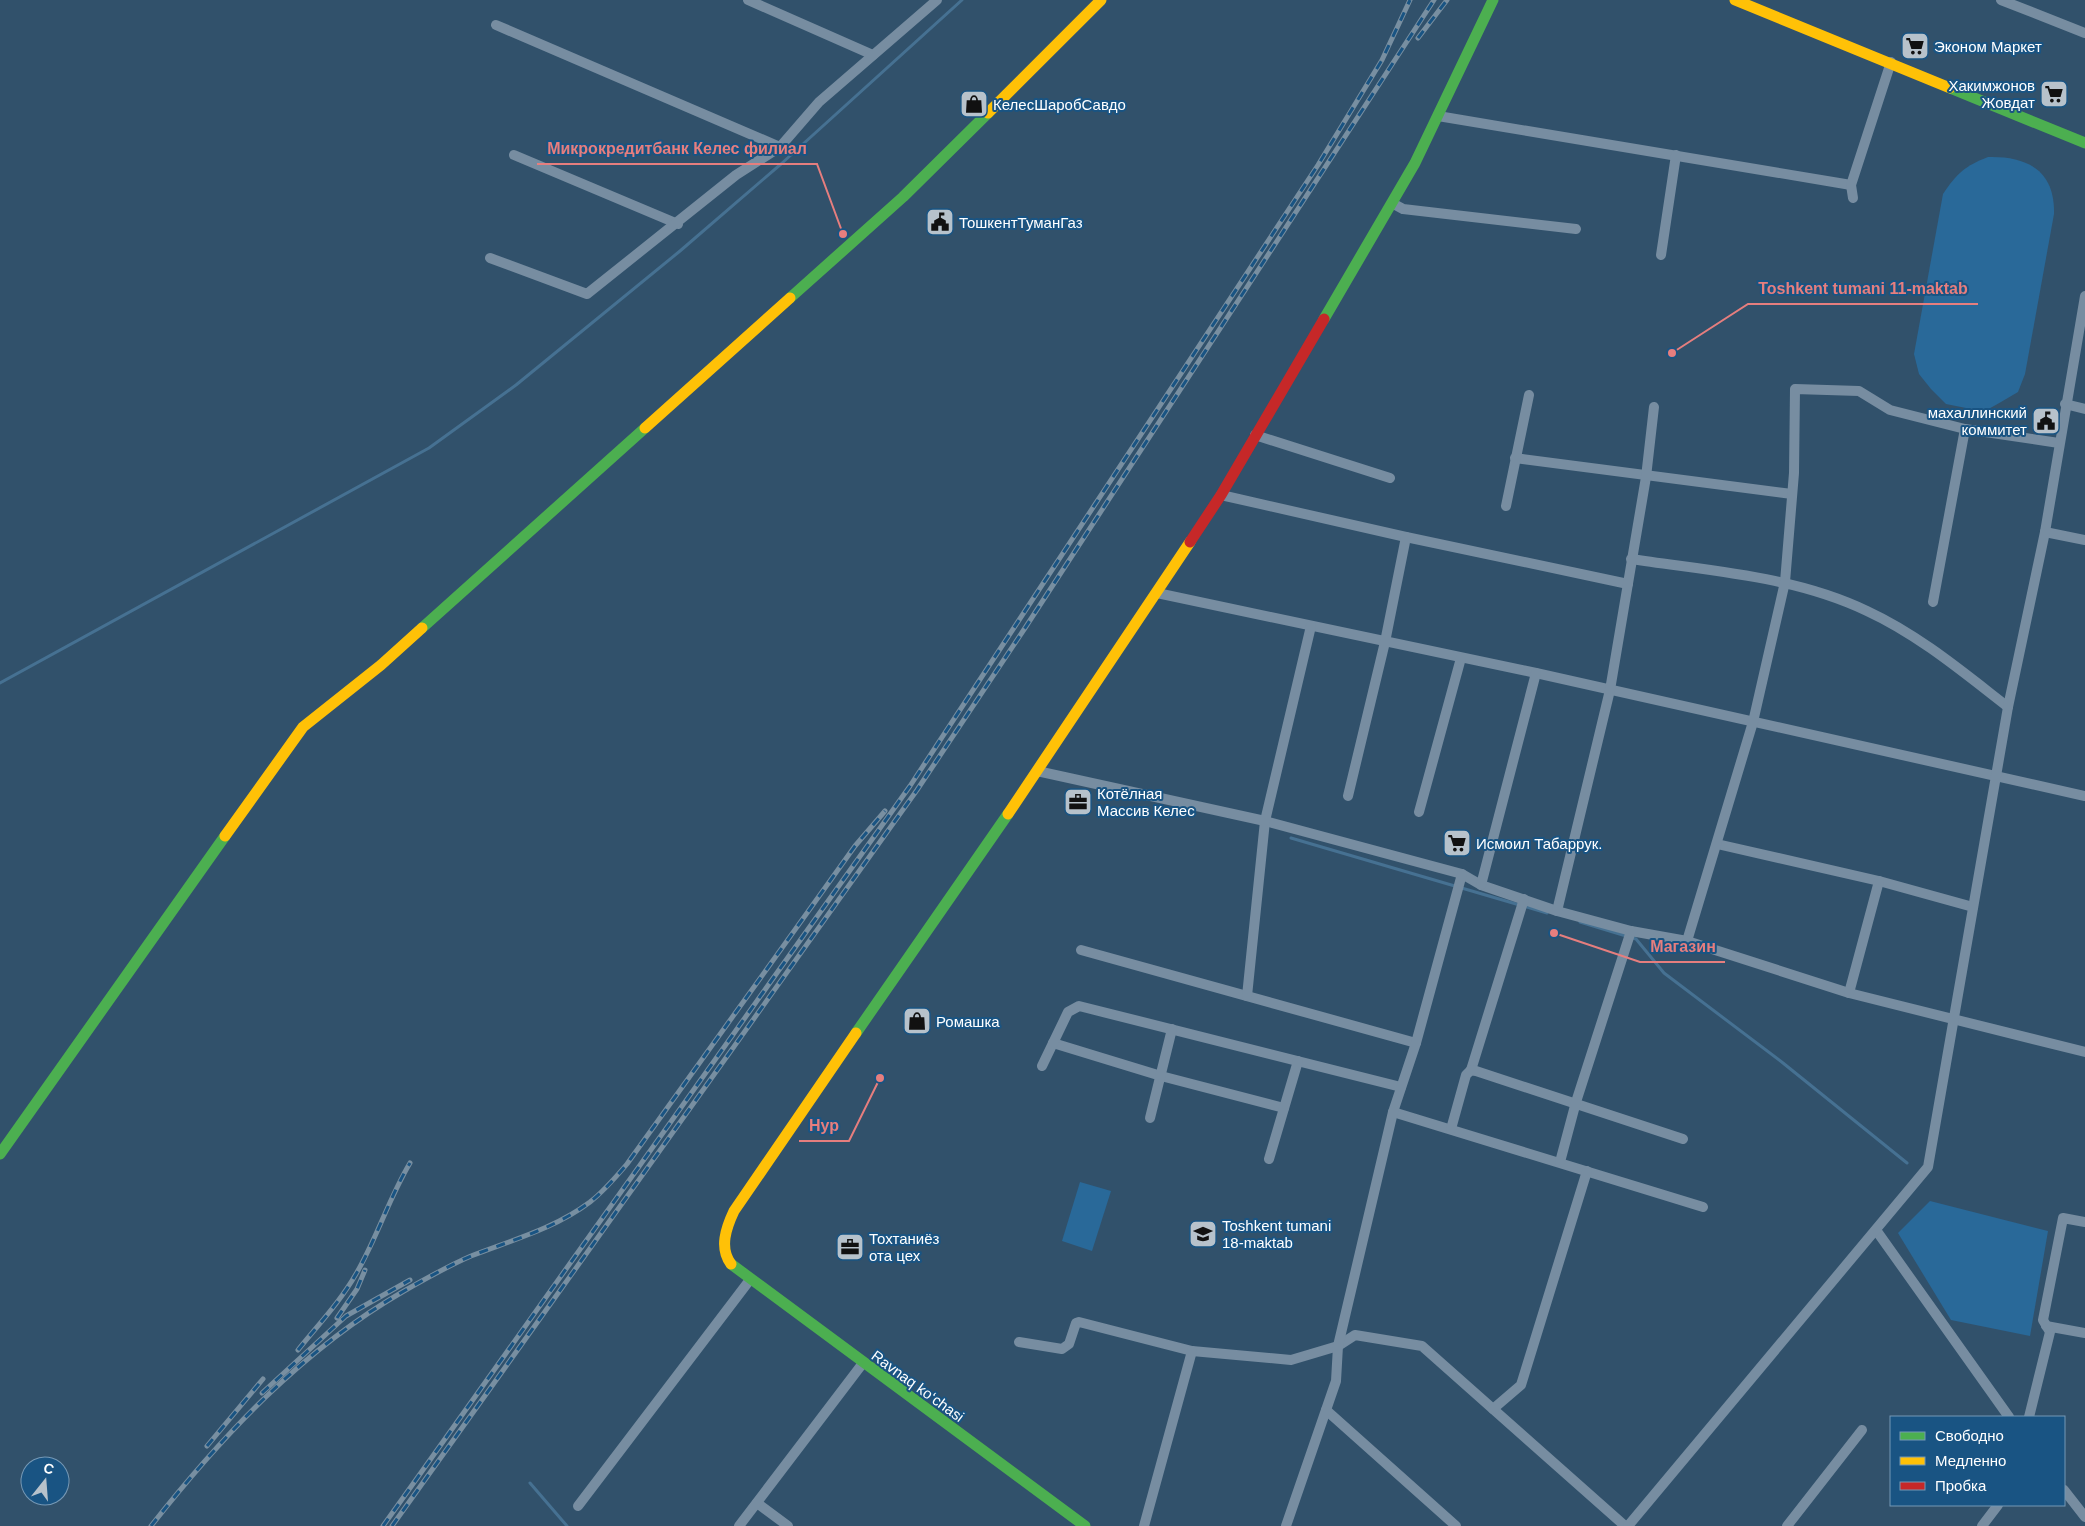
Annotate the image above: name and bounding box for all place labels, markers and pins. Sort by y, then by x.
supermarket icon: Эконом Маркет [1900,31,1930,61]
place label: Эконом Маркет [1934,38,2042,55]
place label: Хакимжонов Жовдат [1948,77,2035,111]
supermarket icon: Хакимжонов Жовдат [2039,79,2069,109]
shop icon: КелесШаробСавдо [959,89,989,119]
place label: КелесШаробСавдо [993,96,1126,113]
callout: Микрокредитбанк Келес филиал [537,133,817,164]
public building icon: ТошкентТуманГаз [925,207,955,237]
place label: ТошкентТуманГаз [959,214,1083,231]
callout: Toshkent tumani 11-maktab [1748,273,1978,304]
place label: махаллинский коммитет [1928,404,2027,438]
public building icon: махаллинский коммитет [2031,406,2061,436]
place label: Котёлная Массив Келес [1097,785,1195,819]
office icon: Котёлная Массив Келес [1063,787,1093,817]
supermarket icon: Исмоил Табаррук. [1442,828,1472,858]
place label: Исмоил Табаррук. [1476,835,1602,852]
callout: Магазин [1640,931,1725,962]
shop icon: Ромашка [902,1006,932,1036]
place label: Ромашка [936,1013,1000,1030]
callout: Нур [799,1110,849,1141]
place label: Toshkent tumani 18-maktab [1222,1217,1331,1251]
school or university icon: Toshkent tumani 18-maktab [1188,1219,1218,1249]
place label: Тохтаниёз ота цех [869,1230,940,1264]
office icon: Тохтаниёз ота цех [835,1232,865,1262]

